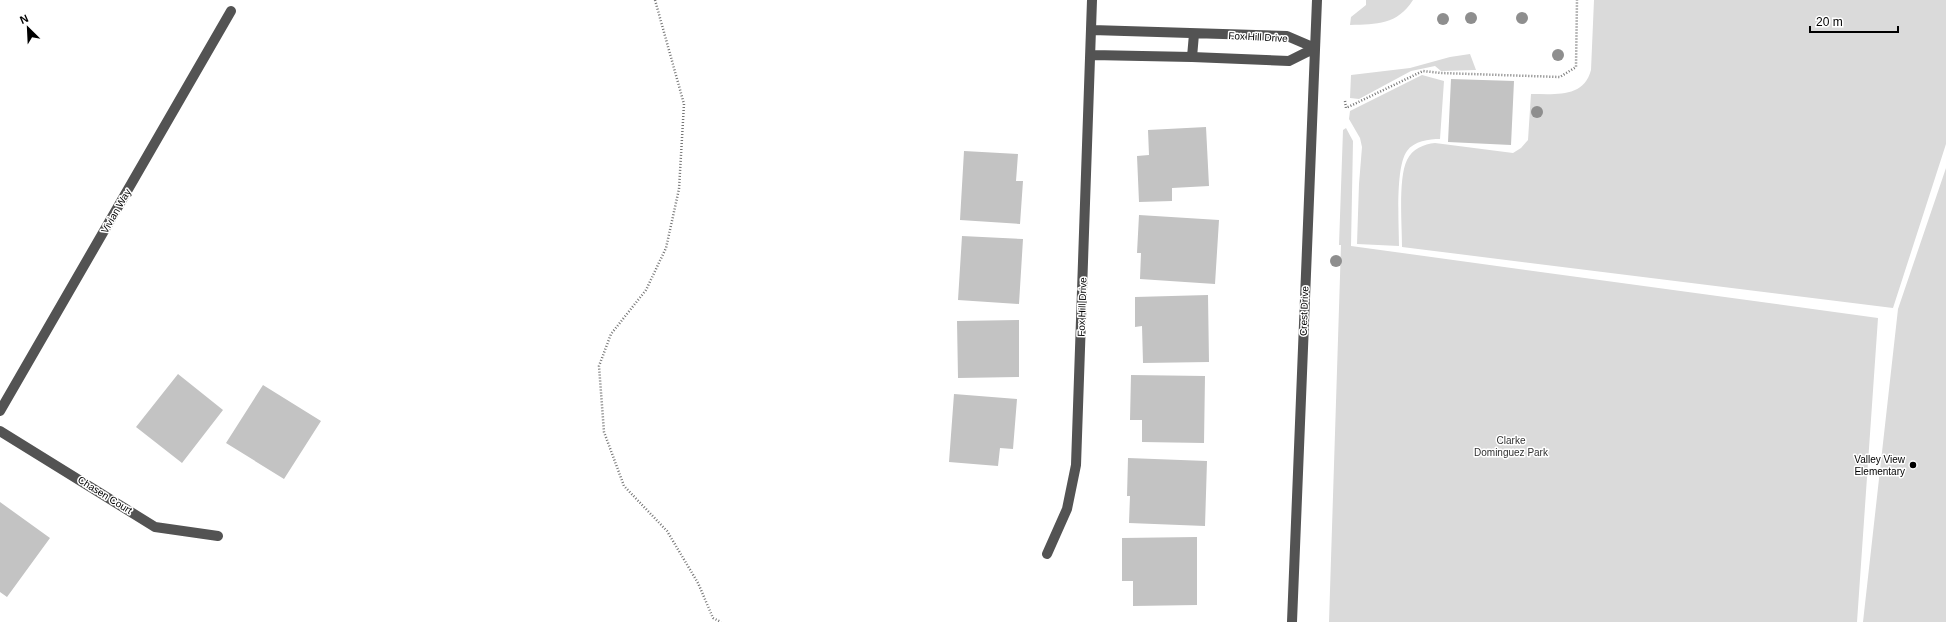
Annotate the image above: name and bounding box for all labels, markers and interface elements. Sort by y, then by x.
north arrow [8,8,48,48]
scale bar [1810,8,1898,34]
text: N [18,12,30,26]
text: 20 m [1816,15,1843,29]
street label: Fox Hill Drive [1228,30,1288,44]
street label: Vivian Way [99,187,133,235]
street label: Fox Hill Drive [1075,277,1089,337]
street label: Crest Drive [1298,285,1310,336]
park label: Clarke Dominguez Park [1474,435,1549,458]
place label: Valley View Elementary [1854,454,1906,477]
marker: Valley View Elementary [1908,460,1918,470]
street label: Chasen Court [76,474,134,516]

